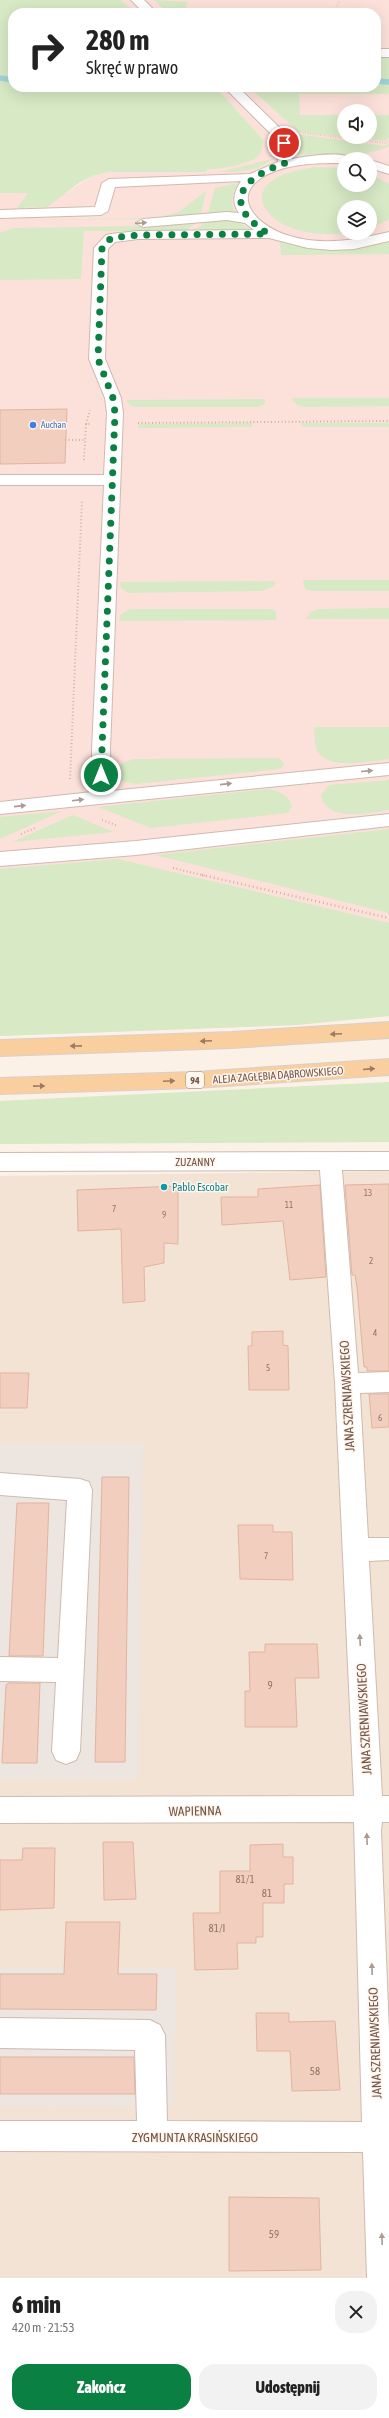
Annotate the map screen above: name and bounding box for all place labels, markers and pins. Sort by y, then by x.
pin [267,126,301,160]
marker: Auchan [28,420,38,430]
place label: Auchan [41,420,66,430]
place label: Pablo Escobar [172,1181,229,1193]
marker: Pablo Escobar [159,1182,169,1192]

